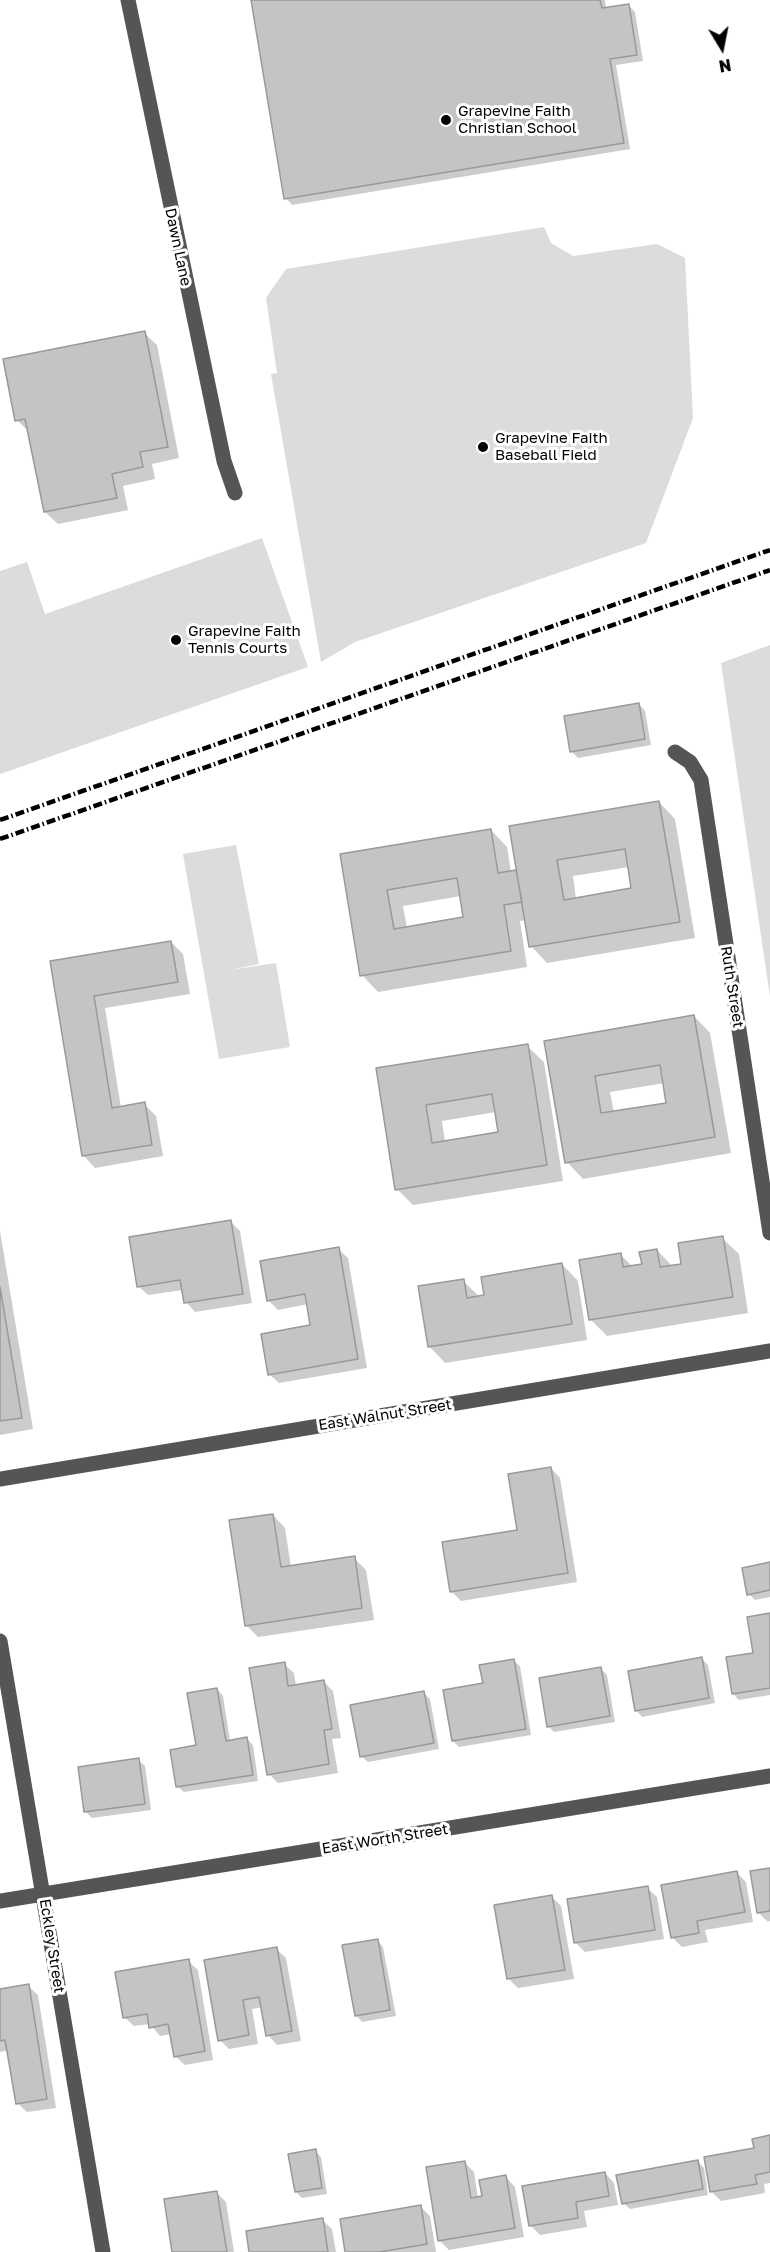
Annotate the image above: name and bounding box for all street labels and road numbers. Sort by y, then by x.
street label: Dawn Lane [161,206,195,288]
street label: Ruth Street [717,945,747,1029]
street label: East Walnut Street [317,1396,453,1434]
street label: East Worth Street [321,1820,449,1858]
street label: Eckley Street [36,1898,68,1994]

